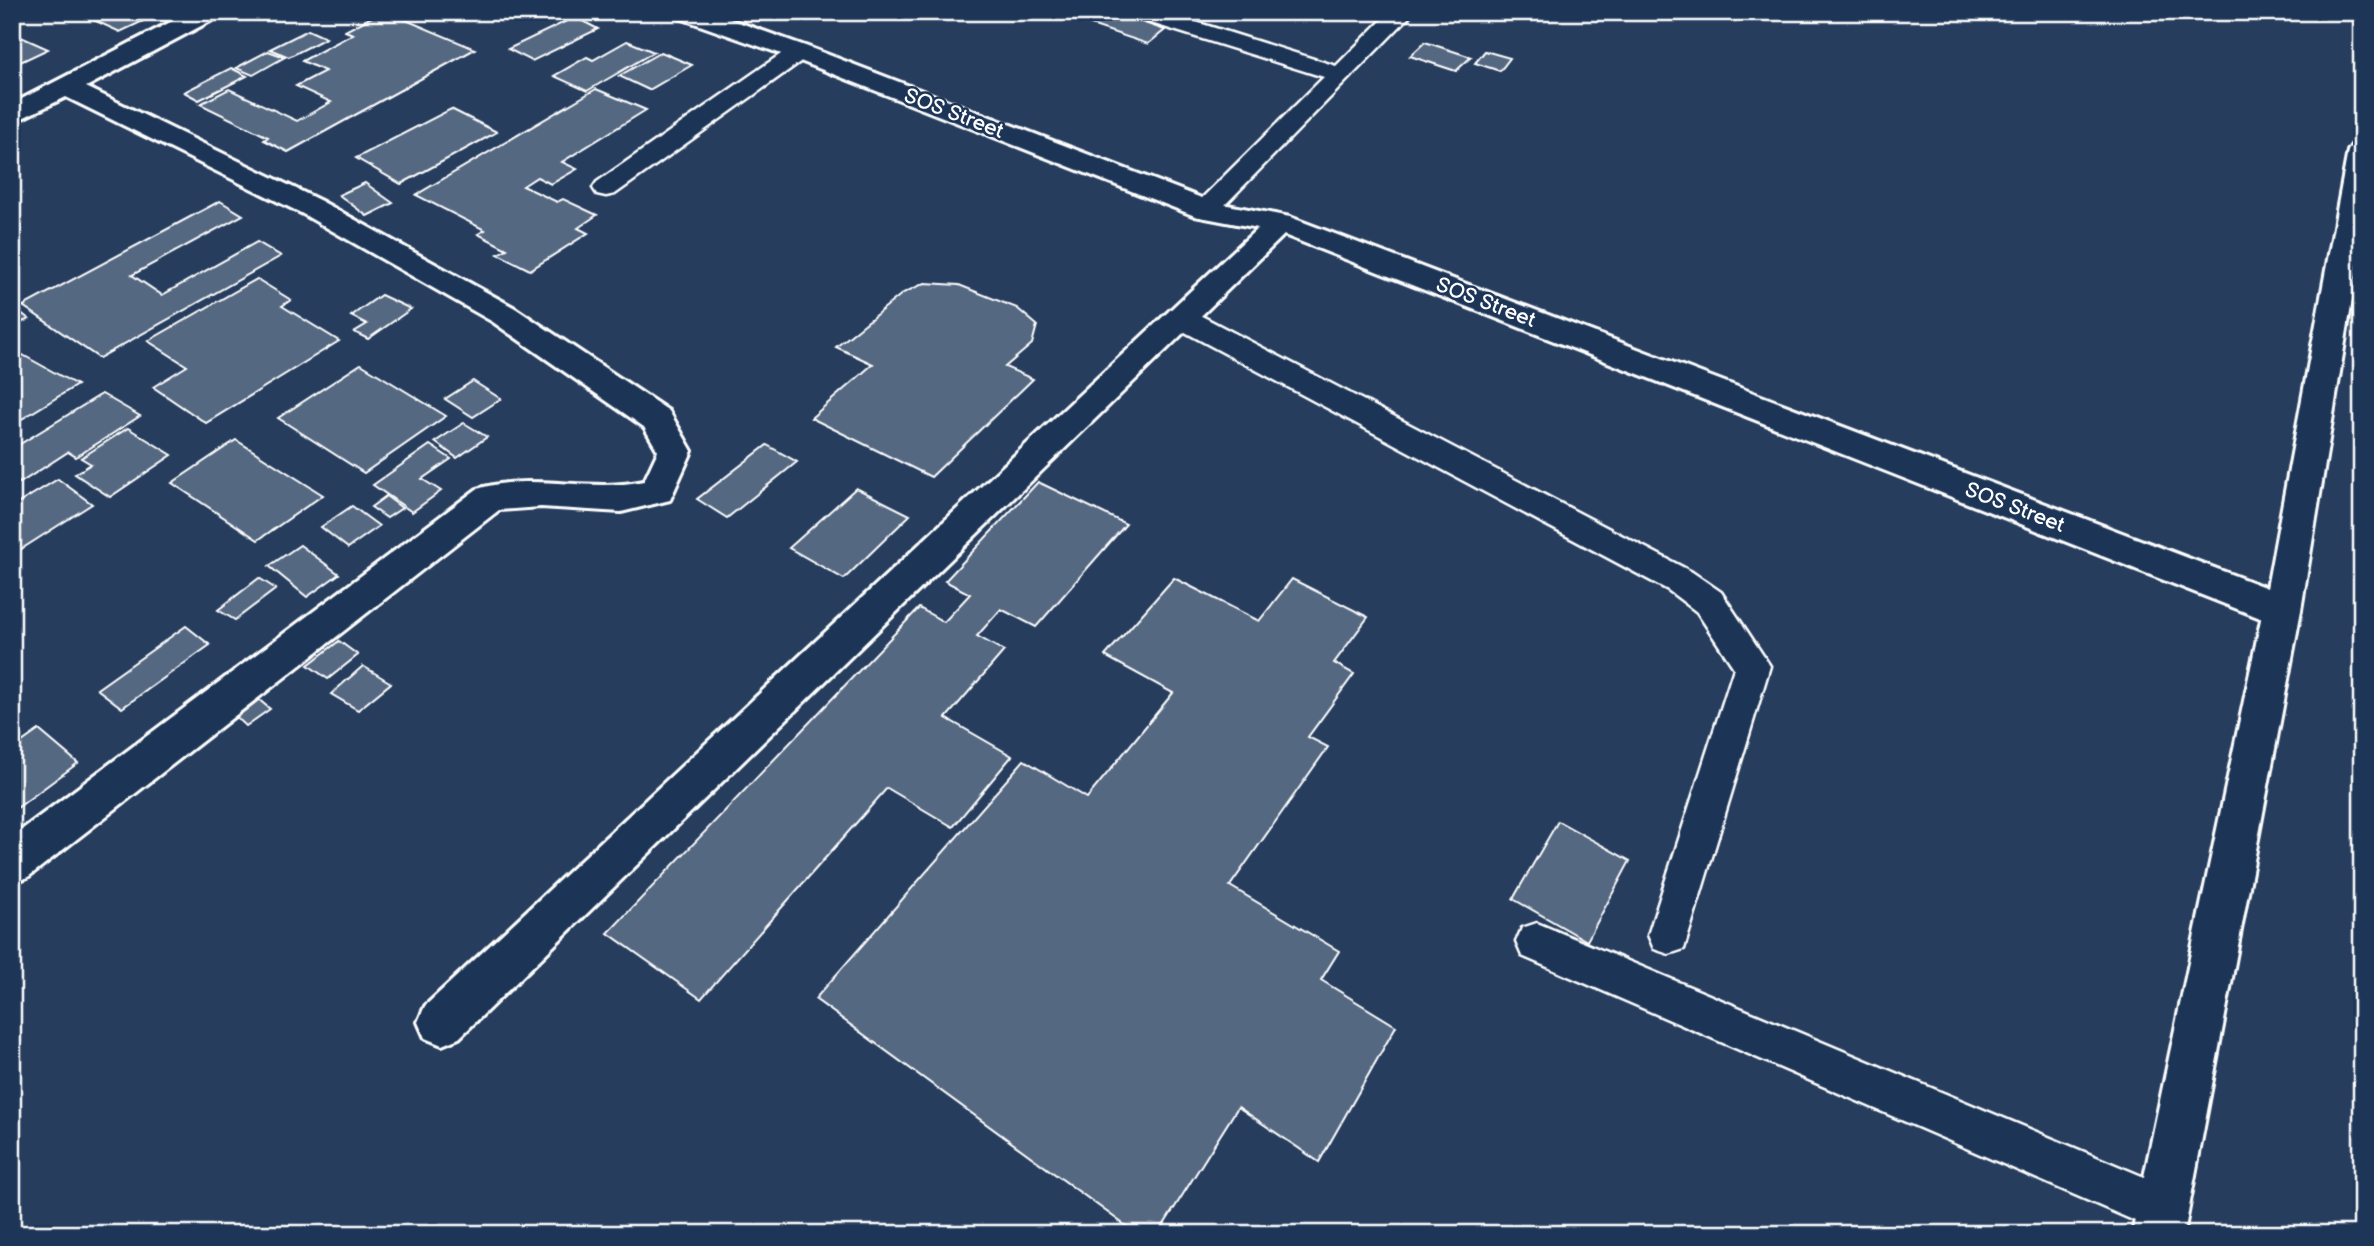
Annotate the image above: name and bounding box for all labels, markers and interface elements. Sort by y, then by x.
street label: SOS Street [901,83,1007,144]
street label: SOS Street [1433,272,1539,333]
street label: SOS Street [1962,477,2068,538]

